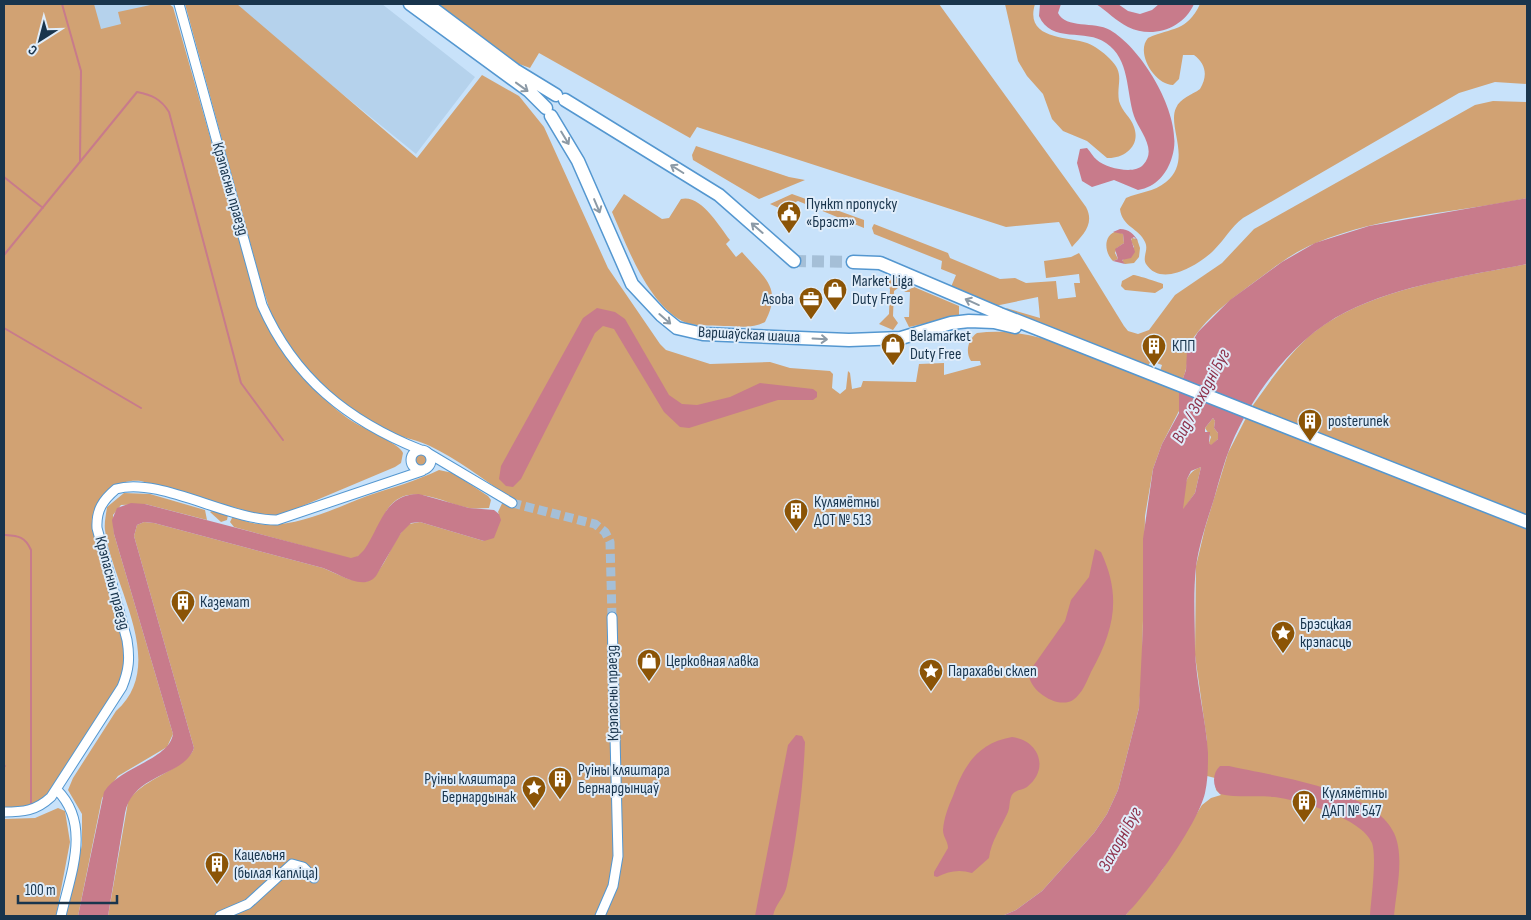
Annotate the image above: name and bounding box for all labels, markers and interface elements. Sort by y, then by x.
north arrow [15,15,65,65]
text: С [25,41,41,59]
one-way arrow [515,81,528,92]
one-way arrow [560,131,570,145]
street label: Крэпасны праезд [208,140,252,238]
one-way arrow [671,164,685,174]
place label: Пункт пропуску «Брэст» [806,195,898,232]
one-way arrow [593,198,603,213]
public building icon: Пункт пропуску «Брэст» [776,200,802,234]
one-way arrow [751,223,764,234]
place label: Market Liga Duty Free [852,272,913,309]
shop icon: Market Liga Duty Free [822,277,848,311]
office icon: Asoba [798,286,824,320]
place label: Asoba [761,290,794,309]
one-way arrow [965,297,980,307]
one-way arrow [659,314,672,325]
street label: Варшаўская шаша [697,323,801,347]
place label: Belamarket Duty Free [910,327,971,364]
shop icon: Belamarket Duty Free [880,332,906,366]
building icon: КПП [1141,333,1167,367]
one-way arrow [812,334,828,343]
place label: КПП [1172,337,1195,356]
water label: Bug / Заходні Буг [1167,345,1235,447]
building icon: posterunek [1297,408,1323,442]
place label: posterunek [1328,412,1389,431]
place label: Кулямётны ДОТ № 513 [814,493,879,530]
building icon: Кулямётны ДОТ № 513 [783,498,809,532]
street label: Крэпасны праезд [90,534,134,632]
building icon: Каземат [170,589,196,623]
place label: Каземат [200,593,250,612]
place label: Брэсцкая крэпасць [1300,615,1352,652]
place icon: Брэсцкая крэпасць [1270,620,1296,654]
street label: Крэпасны праезд [603,645,623,741]
shop icon: Церковная лавка [636,648,662,682]
place label: Церковная лавка [666,652,759,671]
place icon: Парахавы склеп [918,658,944,692]
place label: Парахавы склеп [948,662,1037,681]
place label: Руіны кляштара Бернардынцаў [578,761,670,798]
building icon: Руіны кляштара Бернардынцаў [547,766,573,800]
place label: Руіны кляштара Бернардынак [424,770,517,807]
place icon: Руіны кляштара Бернардынак [521,775,547,809]
place label: Кулямётны ДАП № 547 [1322,784,1387,821]
building icon: Кулямётны ДАП № 547 [1291,789,1317,823]
water label: Заходні Буг [1094,803,1146,875]
place label: Кацельня (былая капліца) [234,846,318,883]
building icon: Кацельня (былая капліца) [204,851,230,885]
scale bar [18,872,116,904]
text: 100 m [25,881,56,900]

